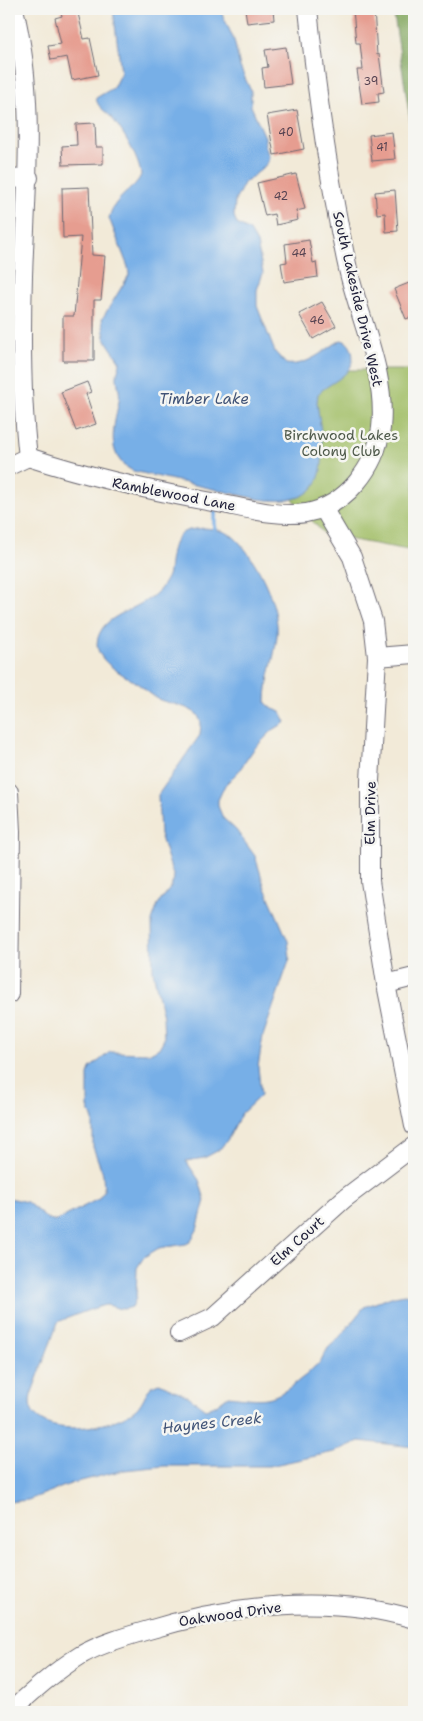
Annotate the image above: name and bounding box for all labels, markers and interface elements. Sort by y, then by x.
house number: 39 [364,74,378,89]
house number: 40 [278,125,294,140]
house number: 41 [376,140,388,155]
house number: 42 [274,189,288,204]
street label: South Lakeside Drive West [329,210,387,388]
house number: 44 [291,246,307,261]
house number: 46 [309,313,325,328]
water label: Timber Lake [159,389,249,409]
park label: Birchwood Lakes Colony Club [284,426,398,460]
street label: Ramblewood Lane [111,473,237,515]
street label: Elm Drive [360,781,380,845]
street label: Elm Court [266,1212,328,1270]
water label: Haynes Creek [161,1408,263,1438]
street label: Oakwood Drive [177,1598,283,1630]

